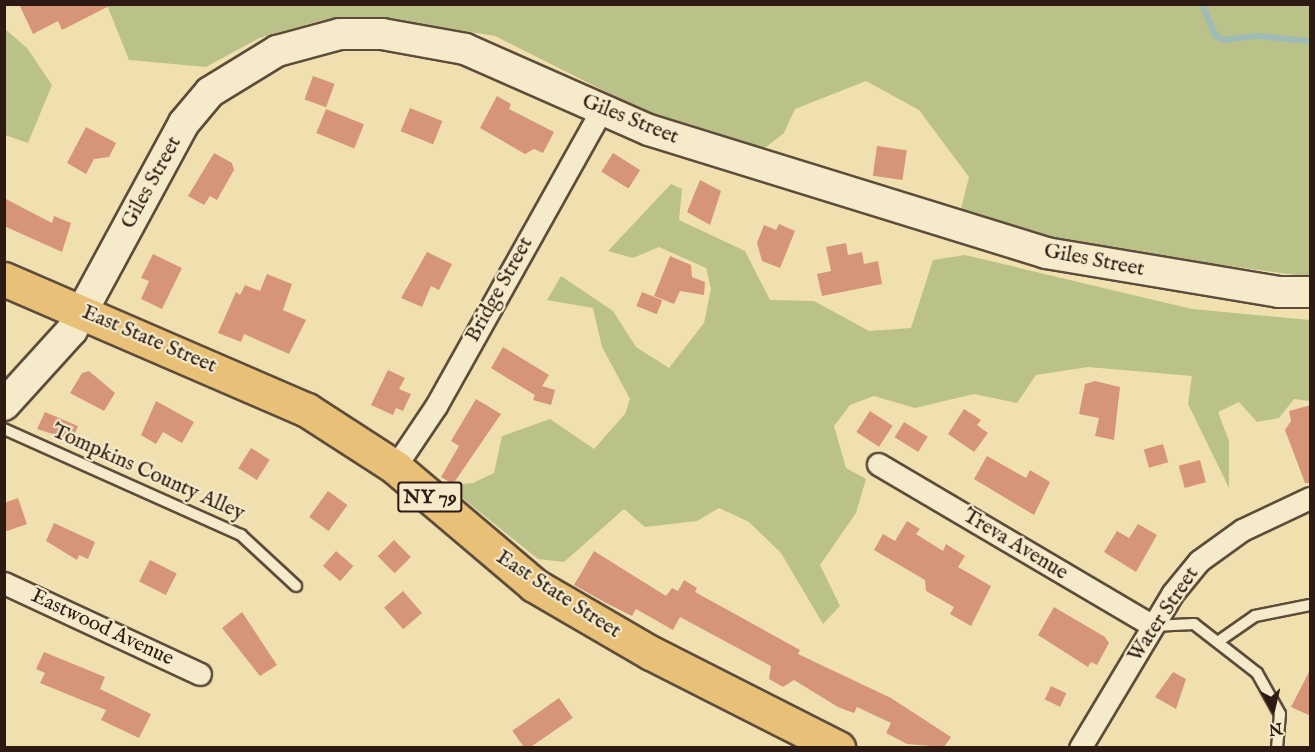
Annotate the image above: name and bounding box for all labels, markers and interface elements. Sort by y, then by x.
street label: Giles Street [578,89,682,151]
street label: Giles Street [116,132,188,234]
street label: Bridge Street [461,233,539,347]
street label: Giles Street [1042,239,1146,283]
street label: East State Street [78,300,220,380]
street label: Tompkins County Alley [48,419,248,527]
road number: NY 79 [397,480,463,514]
street label: Treva Avenue [958,504,1072,586]
street label: East State Street [491,545,625,645]
street label: Water Street [1123,563,1205,667]
street label: Eastwood Avenue [27,584,177,672]
north arrow [1243,680,1303,740]
text: N [1267,717,1284,739]

